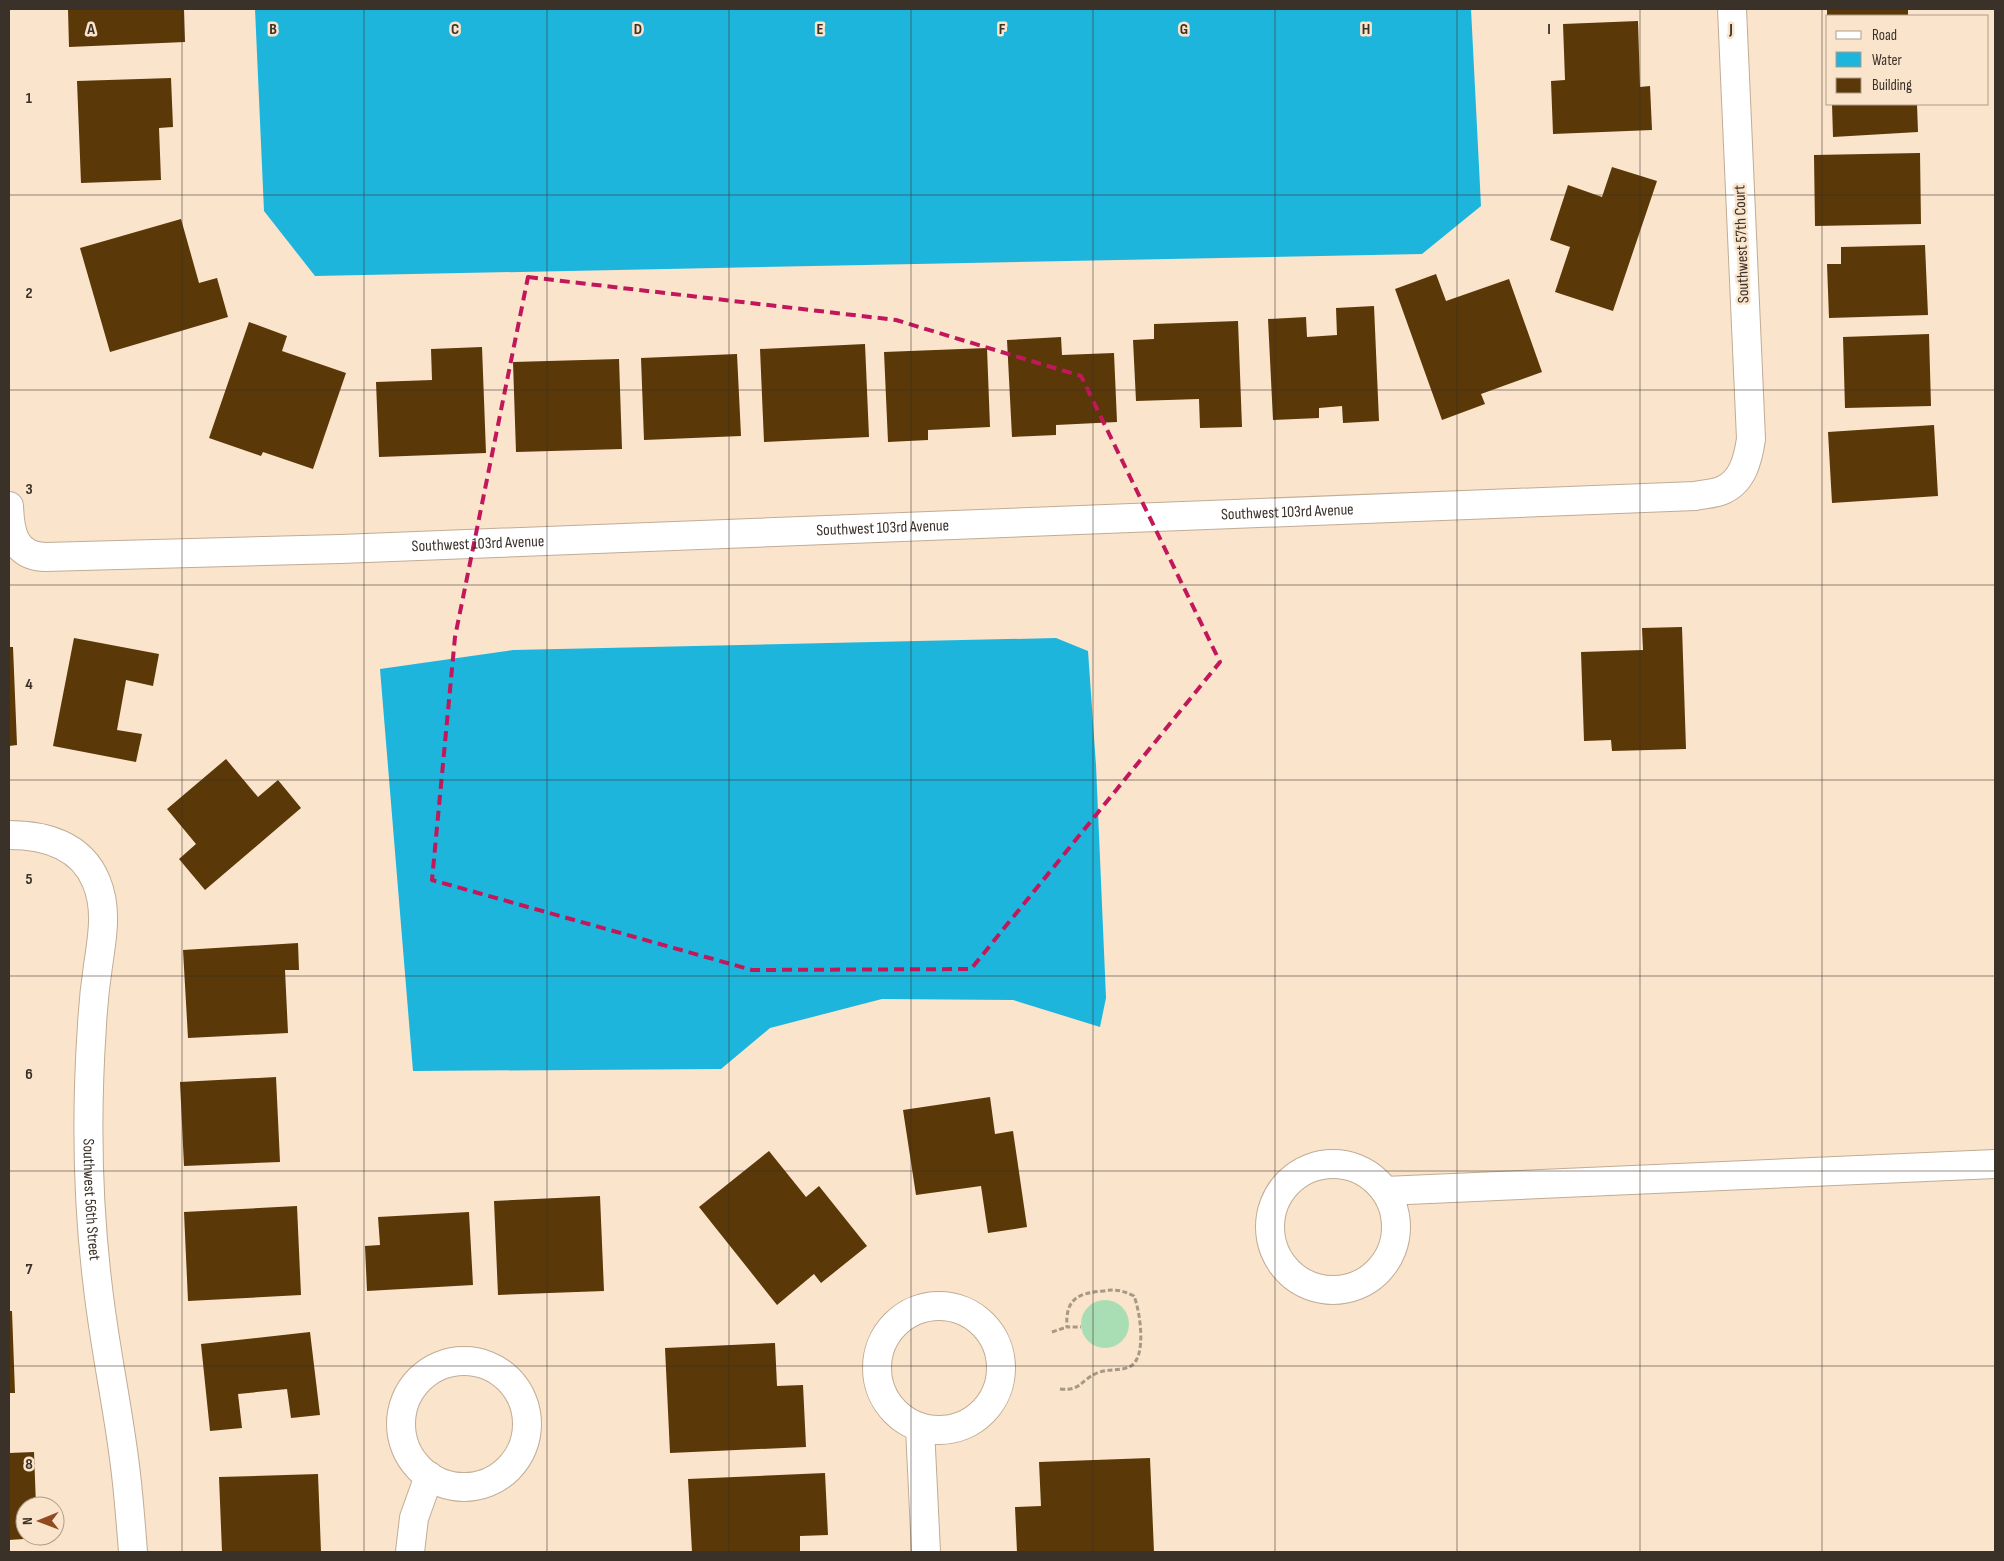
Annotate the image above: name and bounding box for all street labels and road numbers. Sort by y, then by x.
street label: Southwest 57th Court [1730,184,1754,303]
street label: Southwest 103rd Avenue [1221,500,1354,524]
street label: Southwest 103rd Avenue [816,516,949,540]
street label: Southwest 103rd Avenue [411,532,545,556]
street label: Southwest 56th Street [79,1138,104,1261]

